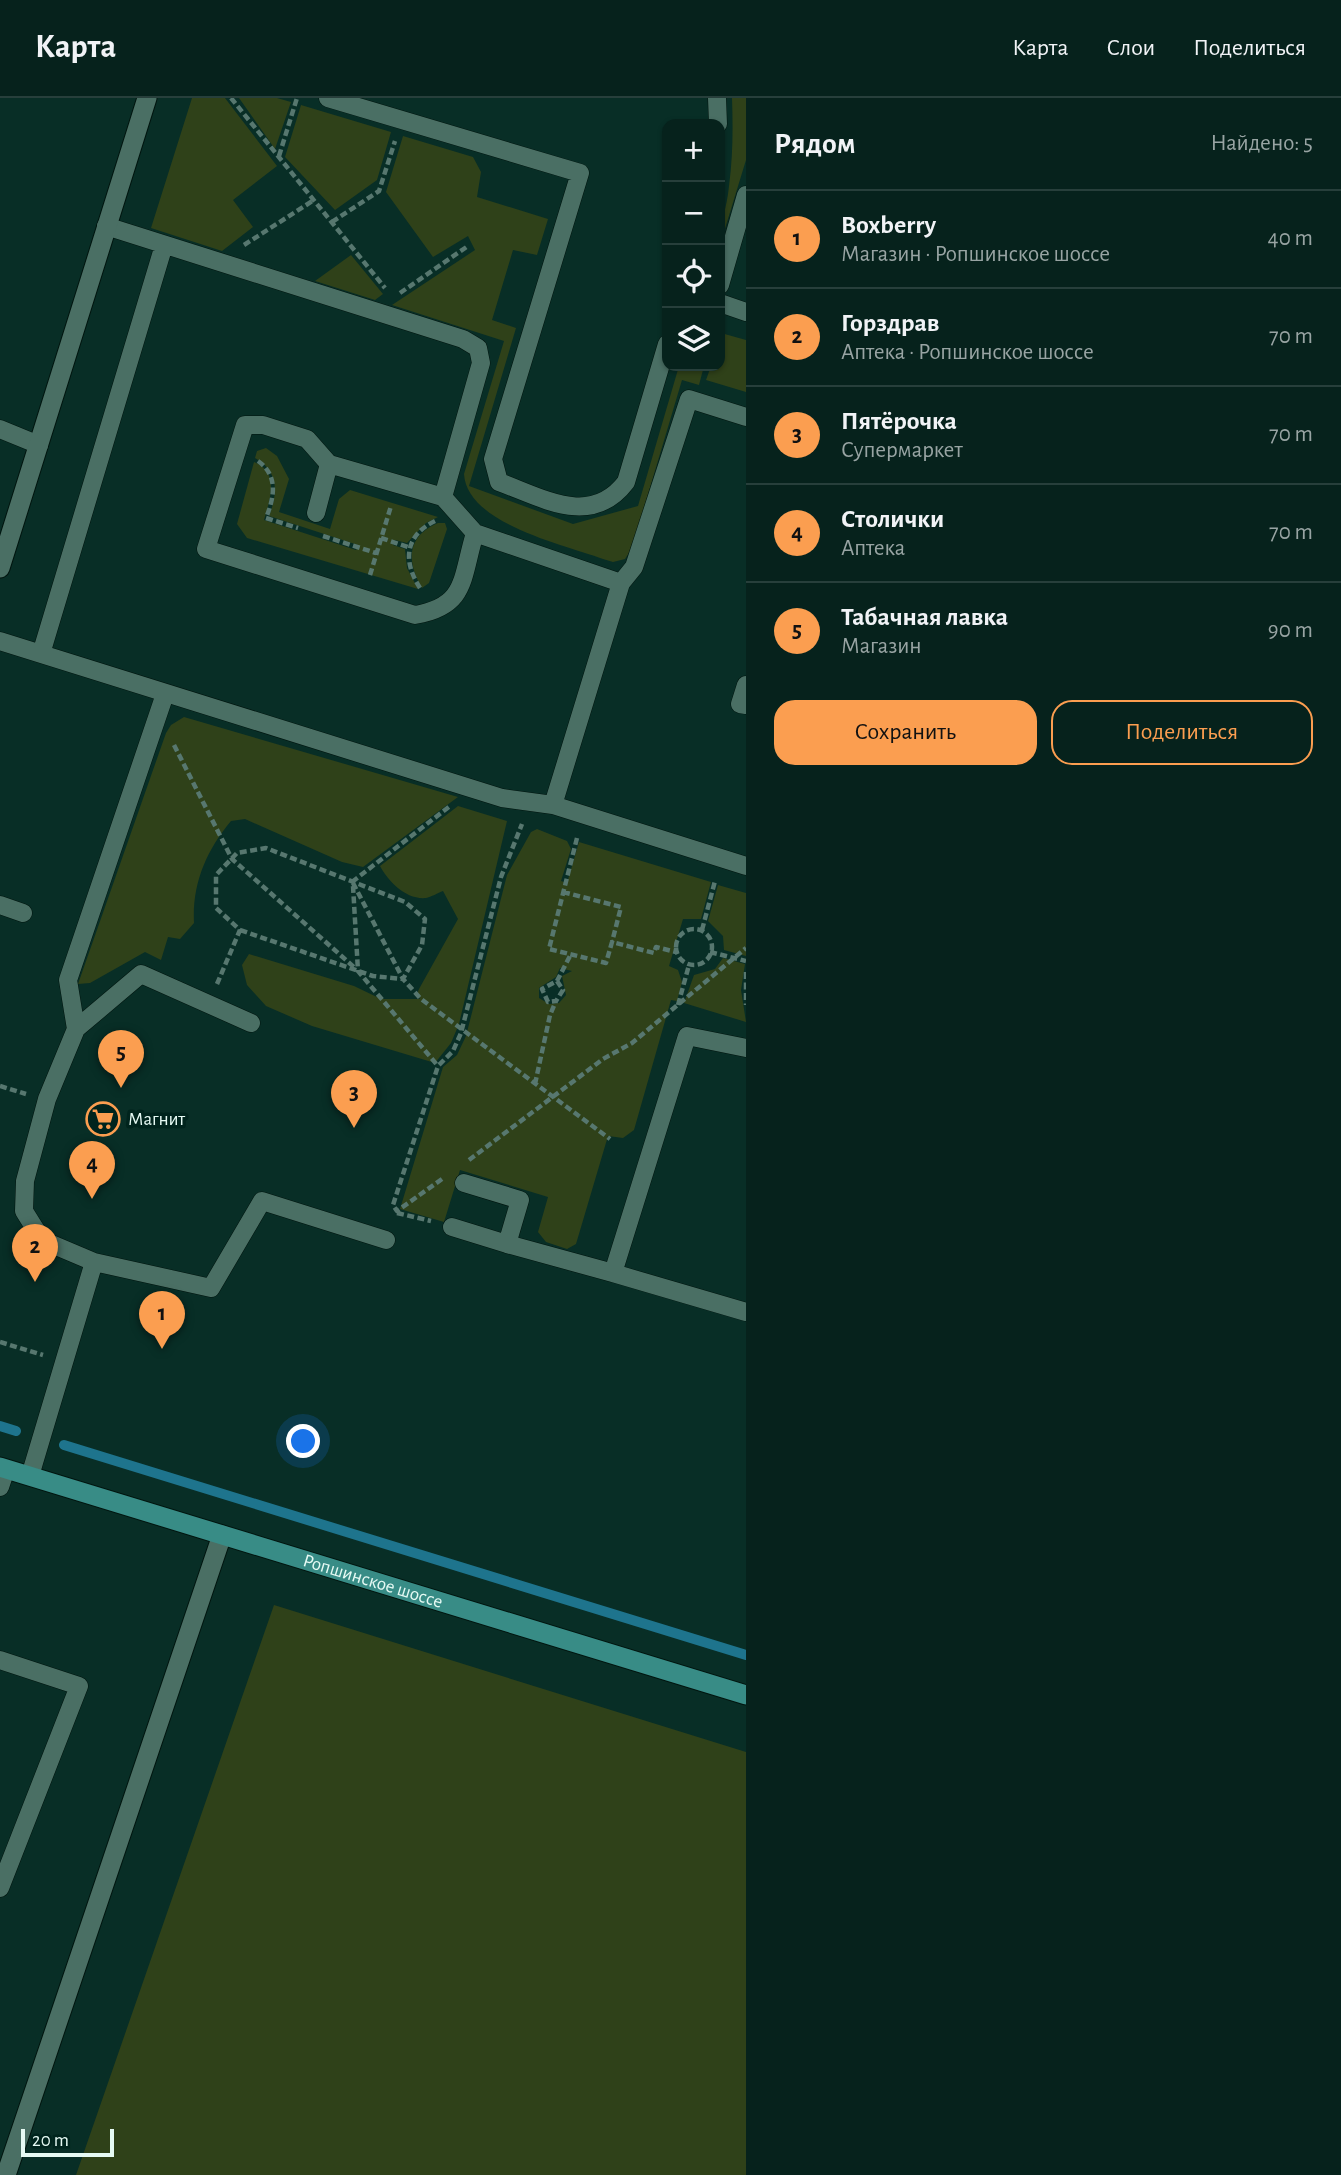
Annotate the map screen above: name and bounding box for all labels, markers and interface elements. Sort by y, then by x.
text: Карта [35,31,116,64]
text: Карта [1012,36,1068,60]
text: Слои [1106,36,1155,60]
text: Поделиться [1193,36,1306,60]
map controls [662,119,725,371]
button: + [662,119,725,182]
text: Рядом [774,129,856,159]
text: Найдено: 5 [1210,132,1313,155]
button: − [662,182,725,245]
text: Boxberry [841,212,936,238]
text: 1 [793,227,801,250]
text: 40 m [1268,227,1313,250]
text: Магазин · Ропшинское шоссе [841,243,1110,266]
button: locate [662,245,725,308]
button: layers [662,308,725,371]
text: Горздрав [841,310,939,336]
text: 2 [792,325,802,348]
text: 70 m [1269,325,1313,348]
text: Аптека · Ропшинское шоссе [841,341,1094,364]
text: Пятёрочка [841,408,957,434]
text: 3 [792,423,802,446]
text: 70 m [1269,423,1313,446]
text: Супермаркет [841,439,963,462]
text: Столички [841,506,944,532]
text: 4 [791,521,803,544]
text: 70 m [1269,521,1313,544]
text: Аптека [841,537,905,560]
text: Табачная лавка [841,604,1008,630]
text: 5 [792,619,802,642]
text: 90 m [1268,619,1313,642]
text: Магазин [841,635,922,658]
button: Сохранить [774,700,1037,765]
button: Поделиться [1051,700,1313,765]
pin: 5 [98,1030,144,1088]
pin: 3 [331,1070,377,1128]
supermarket icon: Магнит [84,1100,122,1138]
place label: Магнит [128,1110,185,1129]
pin: 4 [69,1141,115,1199]
pin: 2 [12,1224,58,1282]
pin: 1 [139,1291,185,1349]
your location [286,1424,320,1458]
street label: Ропшинское шоссе [301,1551,445,1611]
scale bar [21,2126,114,2158]
text: 20 m [32,2131,69,2150]

